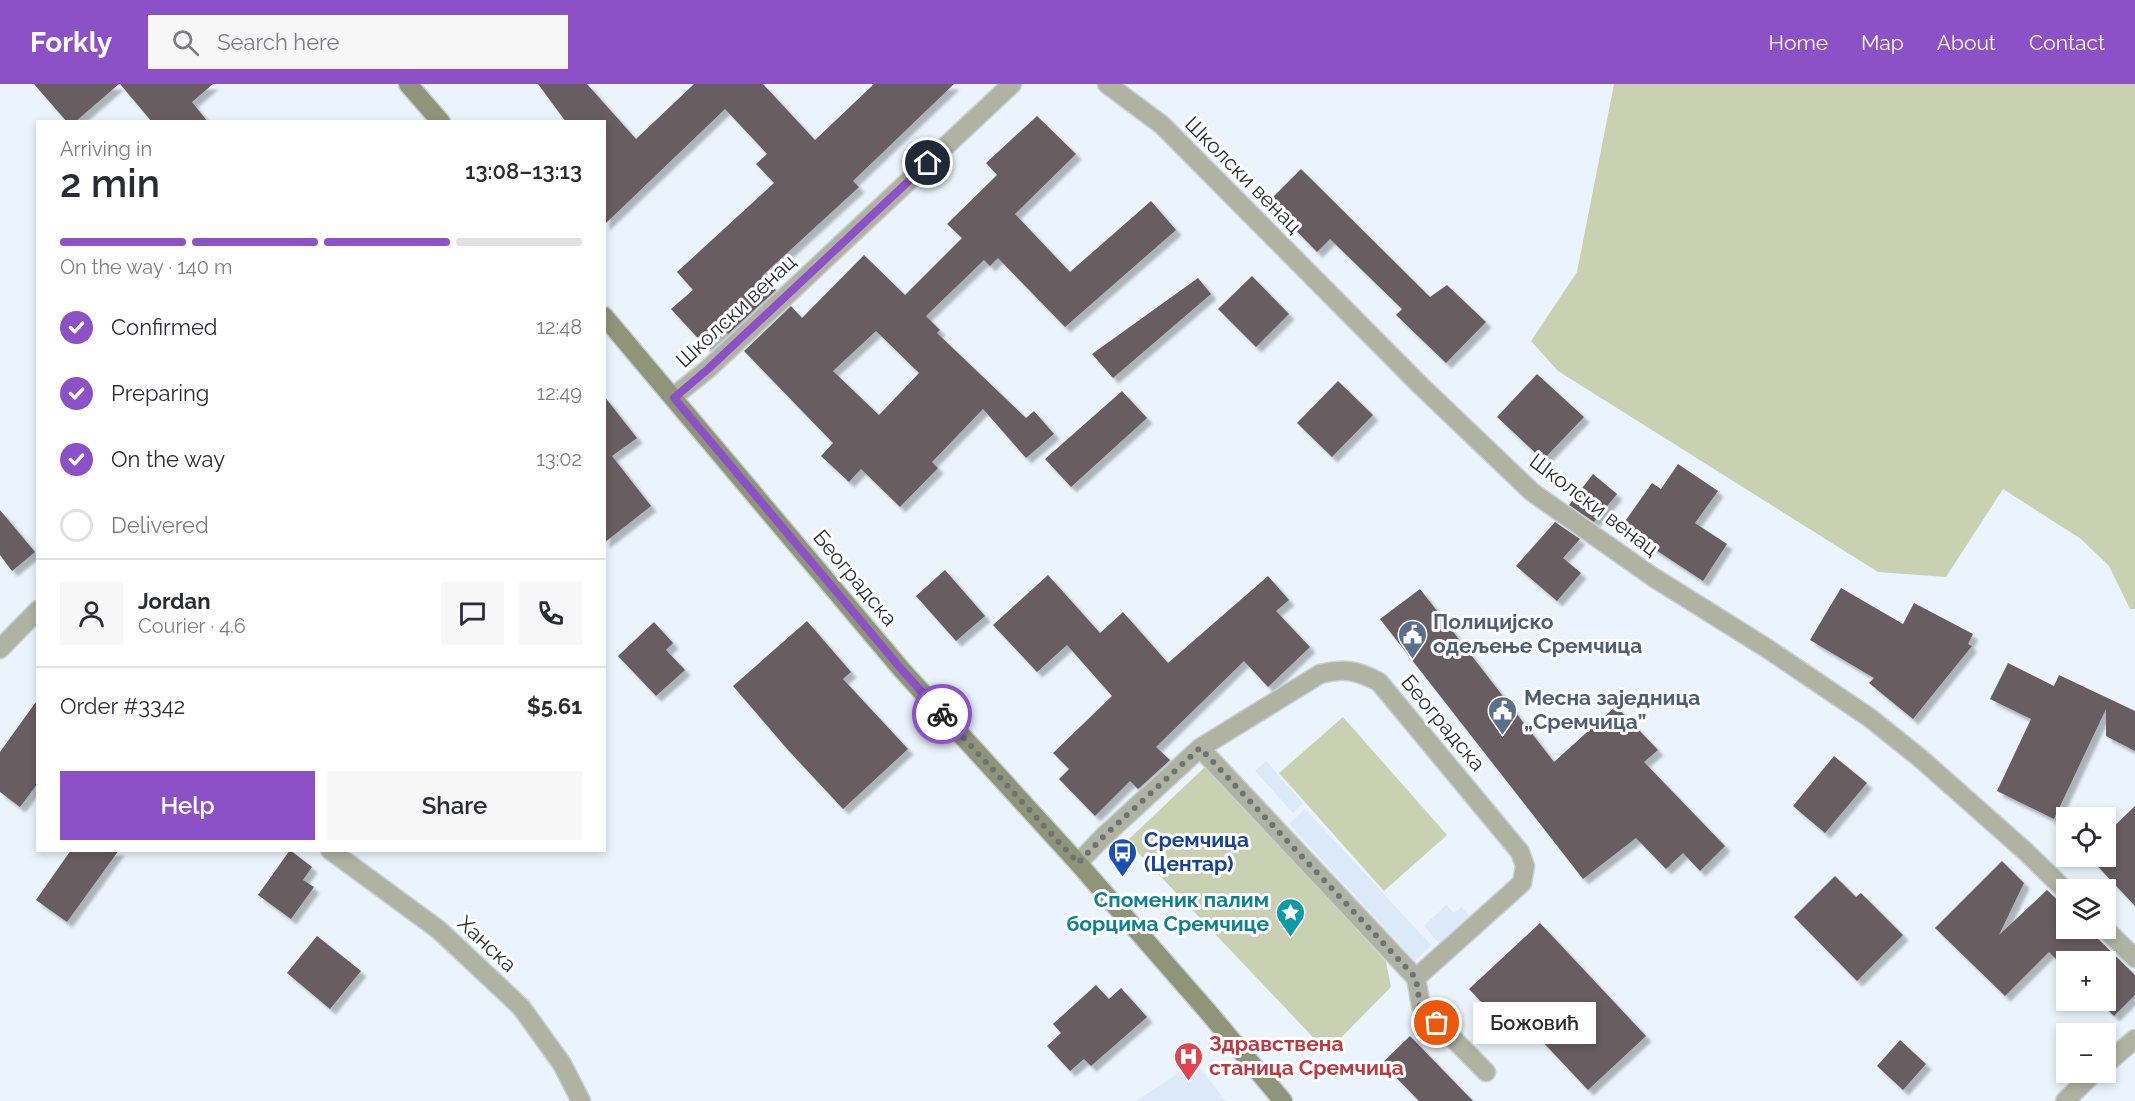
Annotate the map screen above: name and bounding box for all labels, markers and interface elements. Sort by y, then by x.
search box [148,15,568,69]
text: Forkly [30,26,112,59]
icon: search [169,26,202,59]
text: Search here [217,29,339,55]
text: Home [1769,30,1828,55]
text: Map [1861,30,1904,55]
text: About [1937,30,1996,55]
text: Contact [2029,30,2105,55]
street label: Школски венац [1180,111,1307,238]
text: Arriving in [60,137,152,161]
pin [902,137,953,188]
icon: home [911,146,944,179]
text: 13:08–13:13 [465,158,582,184]
text: 2 min [60,160,160,206]
street label: Школски венац [671,249,801,372]
text: On the way · 140 m [60,255,232,279]
icon: check [60,311,93,344]
text: Confirmed [111,314,218,340]
text: 12:48 [536,315,582,339]
icon: check [60,377,93,410]
text: Preparing [111,380,209,406]
text: 12:49 [537,381,582,405]
icon: check [60,443,93,476]
text: On the way [111,446,225,472]
text: 13:02 [536,447,582,471]
street label: Школски венац [1525,448,1663,561]
text: Delivered [111,512,209,538]
street label: Београдска [808,525,903,631]
button: person [60,582,123,645]
button: chat [441,582,504,645]
button: phone [519,582,582,645]
text: Jordan [138,588,210,614]
place label: Полицијско одељење Сремчица [1433,609,1642,658]
text: Courier · 4.6 [138,614,246,638]
public building icon: Полицијско одељење Сремчица [1396,618,1428,660]
street label: Београдска [1396,670,1491,776]
courier [912,684,972,744]
place label: Месна заједница „Сремчица” [1524,685,1700,734]
text: Order #3342 [60,693,185,719]
text: $5.61 [527,693,582,719]
public building icon: Месна заједница „Сремчица” [1487,694,1519,736]
icon: bike [926,698,959,731]
button: Help [60,771,315,840]
button: Share [327,771,582,840]
map controls [2056,807,2116,1083]
button: locate [2056,807,2116,867]
place label: Сремчица (Центар) [1144,827,1249,876]
bus stop icon: Сремчица (Центар) [1107,836,1139,878]
button: layers [2056,879,2116,939]
place label: Споменик палим борцима Сремчице [1066,887,1269,936]
place icon: Споменик палим борцима Сремчице [1274,896,1306,938]
street label: Ханска [453,910,522,977]
button: + [2056,951,2116,1011]
pin [1411,997,1462,1048]
callout: Божовић [1473,1002,1596,1044]
icon: bag [1420,1006,1453,1039]
text: Божовић [1490,1011,1579,1035]
button: − [2056,1023,2116,1083]
place label: Здравствена станица Сремчица [1209,1031,1404,1080]
hospital icon: Здравствена станица Сремчица [1172,1040,1204,1082]

